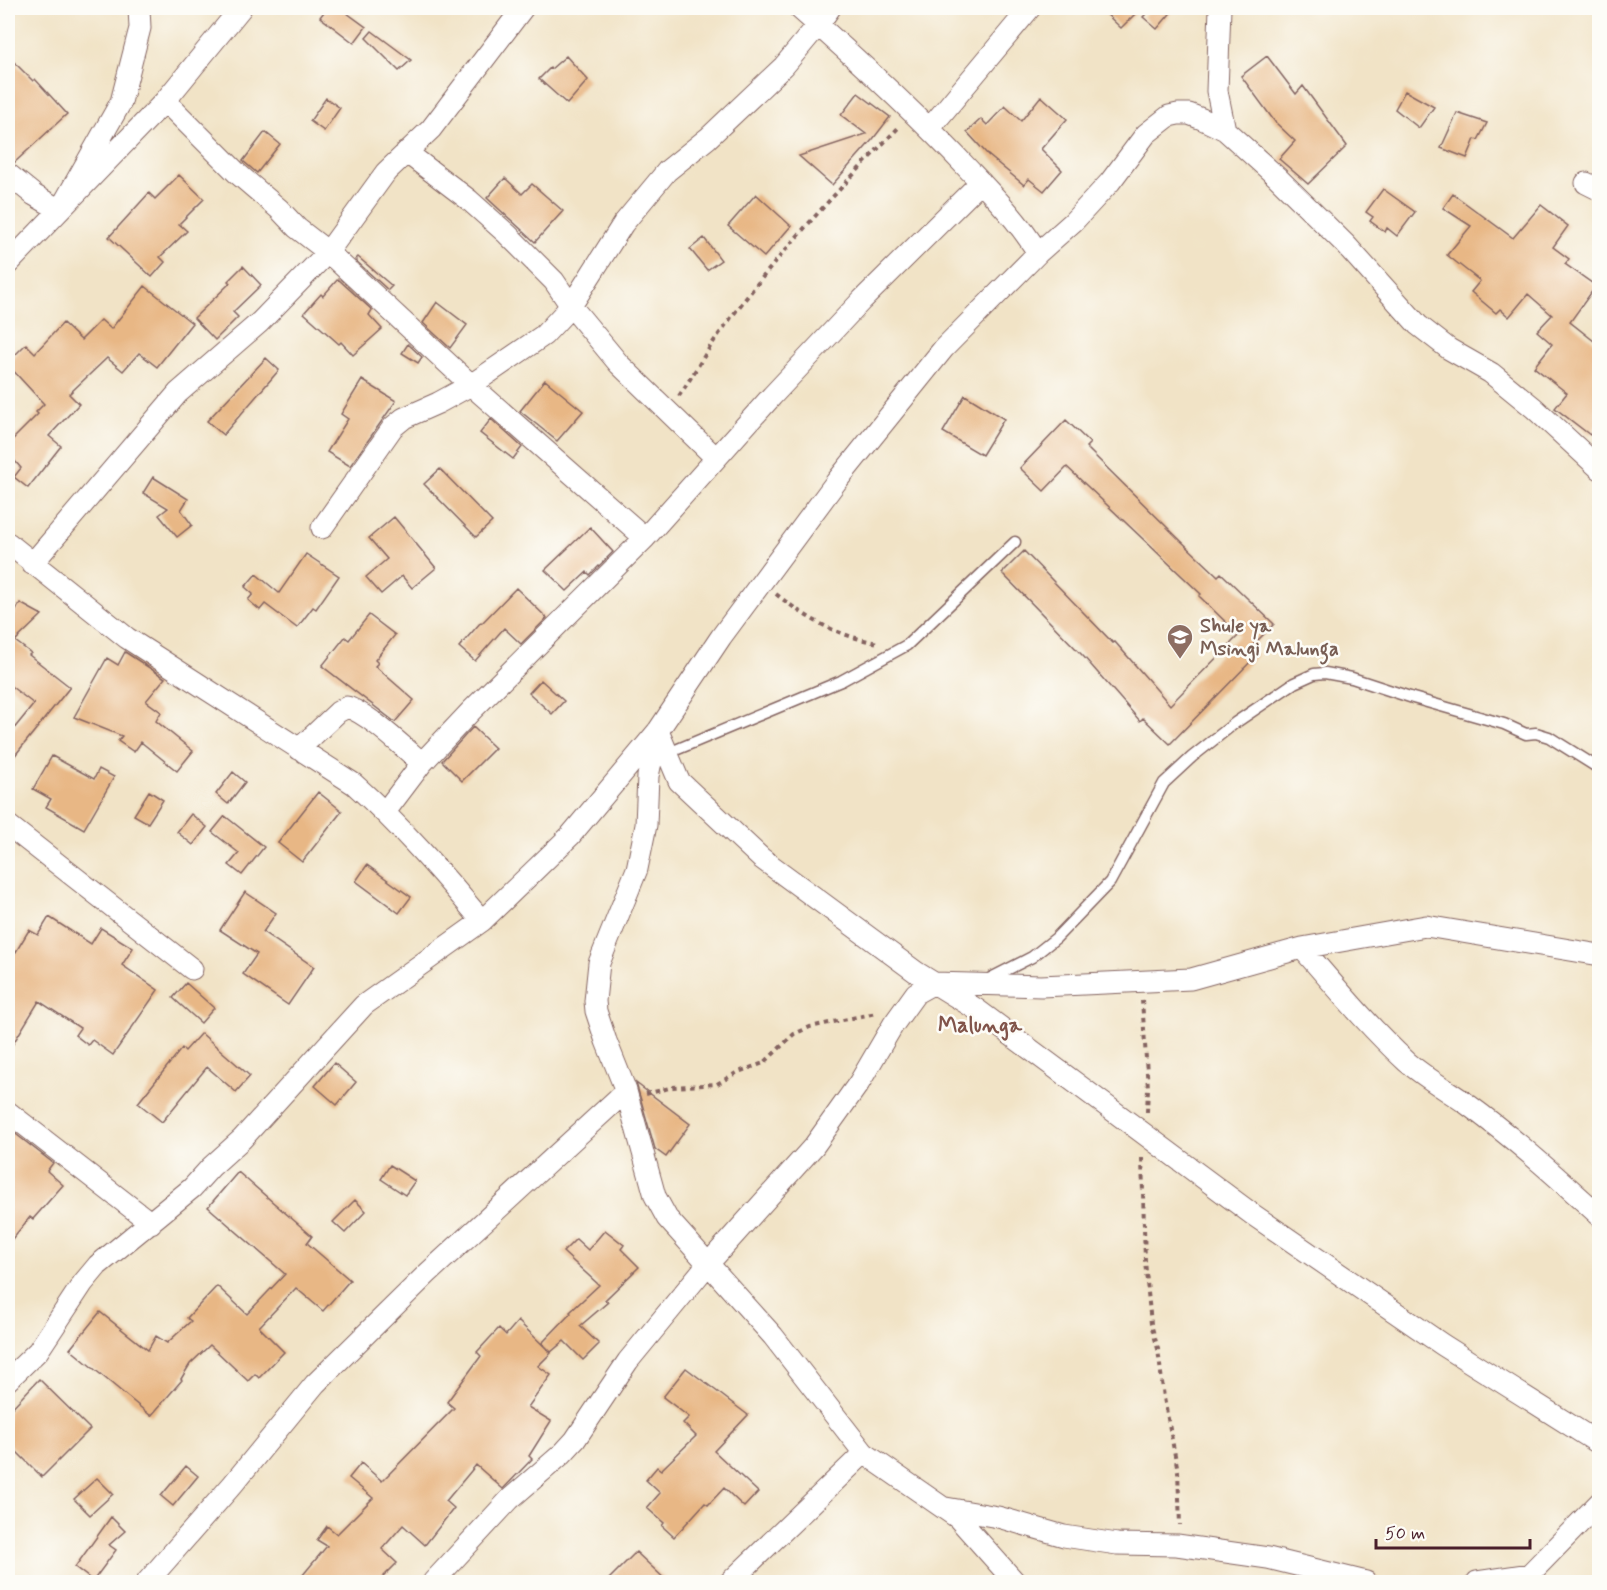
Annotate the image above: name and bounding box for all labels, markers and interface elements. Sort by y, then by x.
place label: Shule ya Msingi Malunga [1200,613,1339,665]
school or university icon: Shule ya Msingi Malunga [1165,622,1195,660]
district label: Malunga [938,1012,1023,1041]
scale bar [1376,1512,1530,1550]
text: 50 m [1385,1522,1425,1546]

